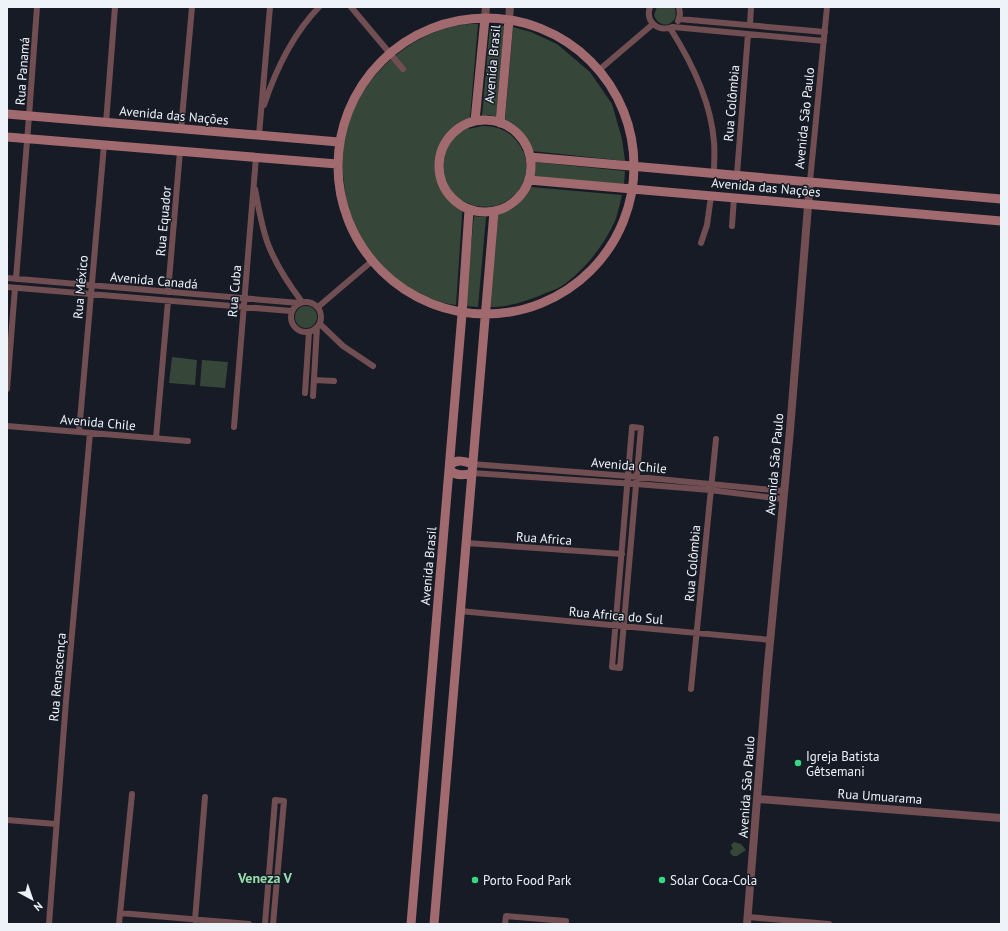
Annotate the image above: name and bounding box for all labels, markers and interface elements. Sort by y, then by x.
street label: Avenida Brasil [481,24,504,104]
street label: Rua Panamá [12,36,33,106]
street label: Rua Colômbia [720,64,743,142]
street label: Avenida São Paulo [791,66,818,170]
street label: Avenida das Nações [119,102,229,129]
street label: Avenida das Nações [711,174,821,201]
street label: Rua Equador [152,185,175,257]
street label: Rua México [69,254,92,320]
street label: Rua Cuba [224,264,245,318]
street label: Avenida Canadá [109,268,199,293]
street label: Avenida Chile [59,411,136,434]
street label: Avenida São Paulo [762,412,787,516]
street label: Avenida Chile [590,454,667,477]
street label: Rua Colômbia [681,524,704,602]
street label: Avenida Brasil [417,526,440,606]
street label: Rua Africa [515,528,573,549]
street label: Rua Africa do Sul [568,603,664,628]
street label: Rua Renascença [45,632,70,722]
street label: Avenida São Paulo [734,735,759,839]
place label: Igreja Batista Gêtsemani [806,748,879,780]
marker: Igreja Batista Gêtsemani [793,758,803,768]
street label: Rua Umuarama [837,785,923,808]
district label: Veneza V [237,869,293,887]
place label: Porto Food Park [483,872,572,889]
place label: Solar Coca-Cola [670,872,757,889]
marker: Porto Food Park [470,875,480,885]
marker: Solar Coca-Cola [657,875,667,885]
north arrow [12,879,52,919]
text: N [31,899,46,914]

